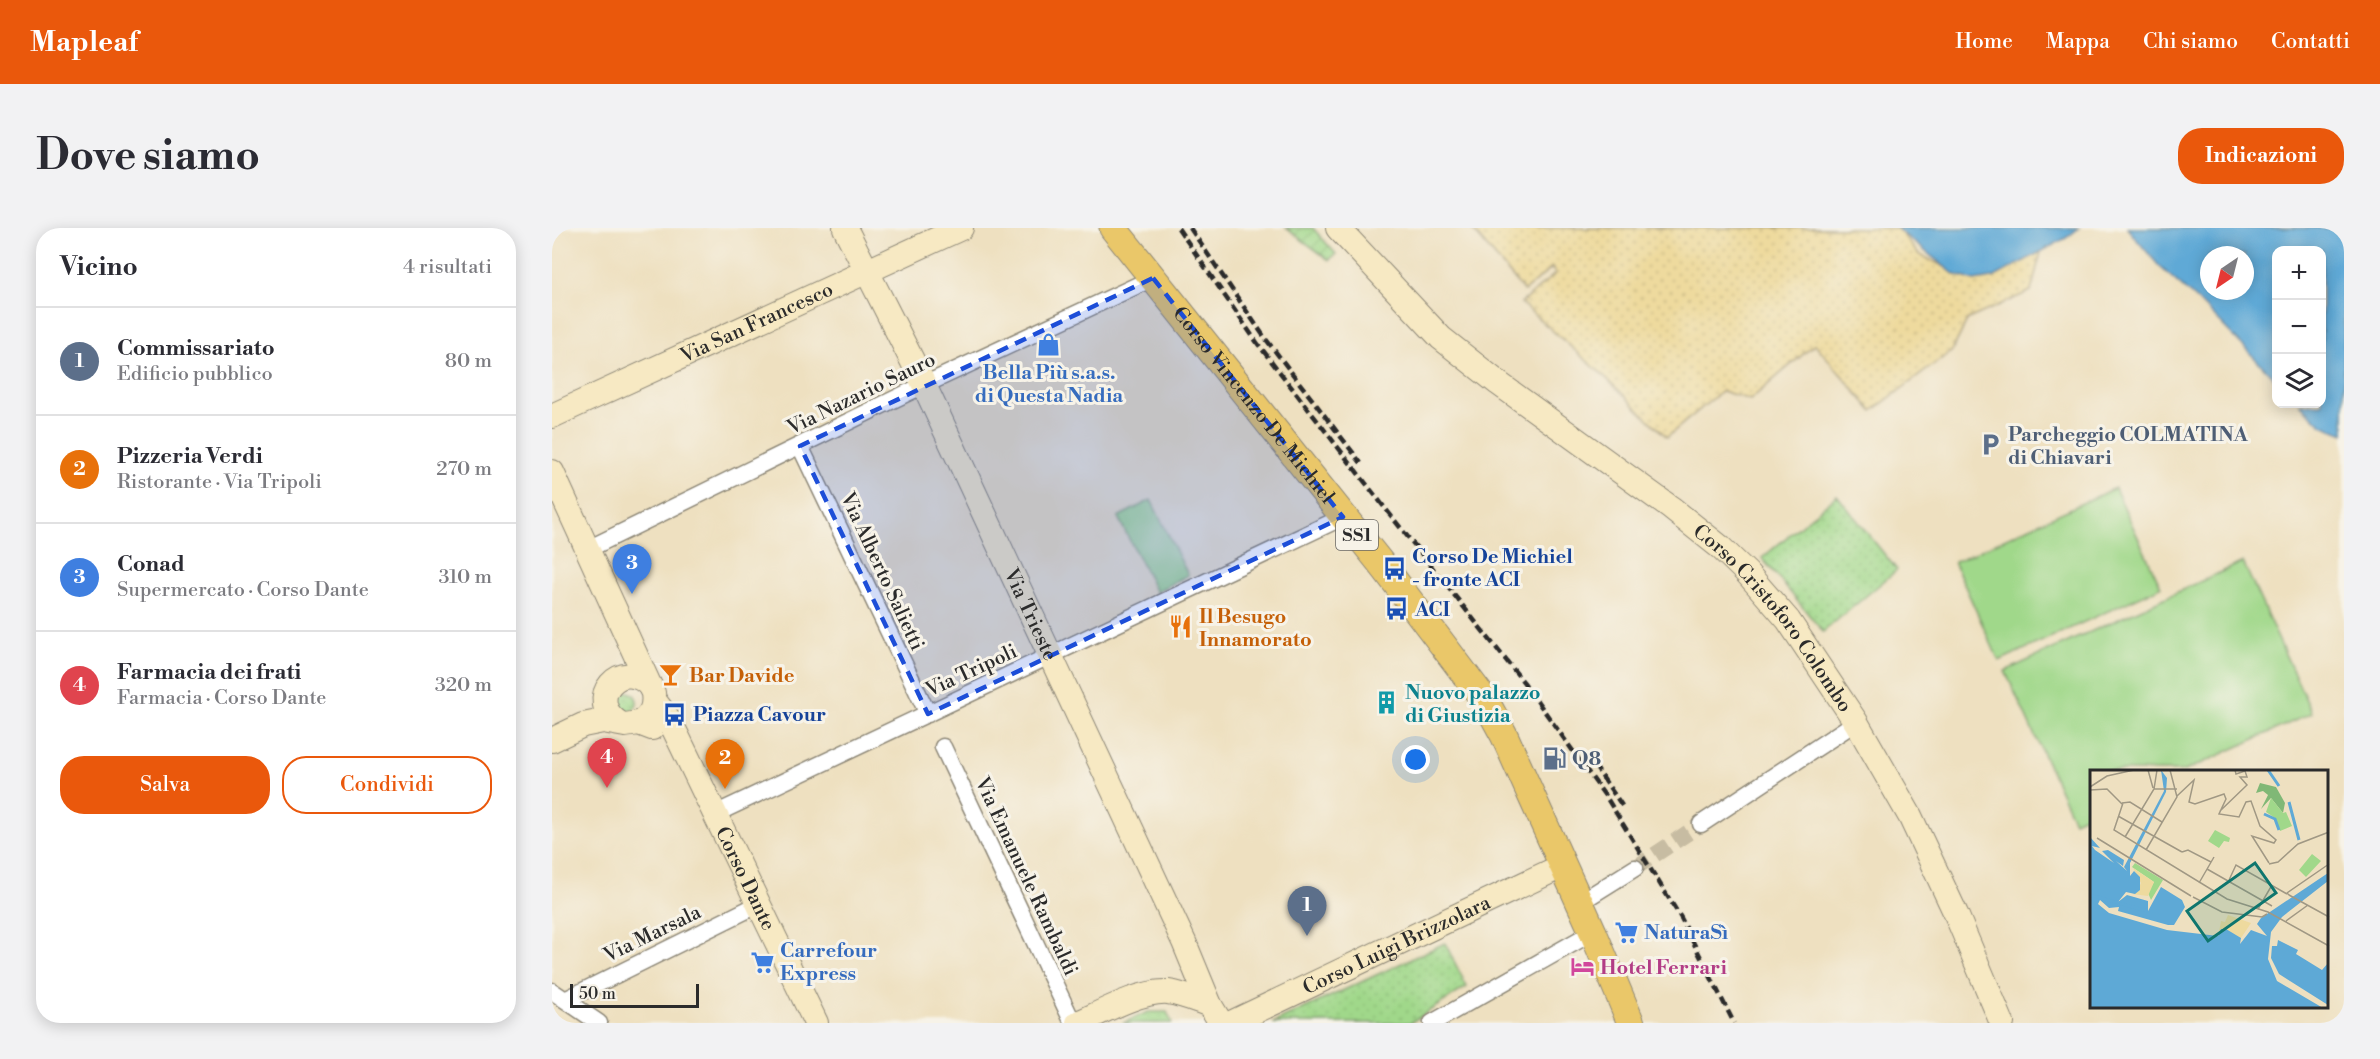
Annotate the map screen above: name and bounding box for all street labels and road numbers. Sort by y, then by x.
street label: Via San Francesco [676,277,837,370]
street label: Corso Vincenzo De Michiel [1167,302,1339,509]
street label: Via Nazario Sauro [782,348,940,442]
street label: Via Alberto Salietti [834,488,929,655]
street label: Corso Cristoforo Colombo [1687,519,1857,717]
road number: SS1 [1336,520,1378,550]
street label: Via Trieste [997,564,1062,665]
street label: Via Tripoli [921,639,1022,704]
street label: Via Emanuele Rambaldi [968,772,1083,980]
street label: Corso Dante [709,823,780,935]
street label: Corso Luigi Brizzolara [1299,890,1496,1001]
street label: Via Marsala [599,900,706,969]

